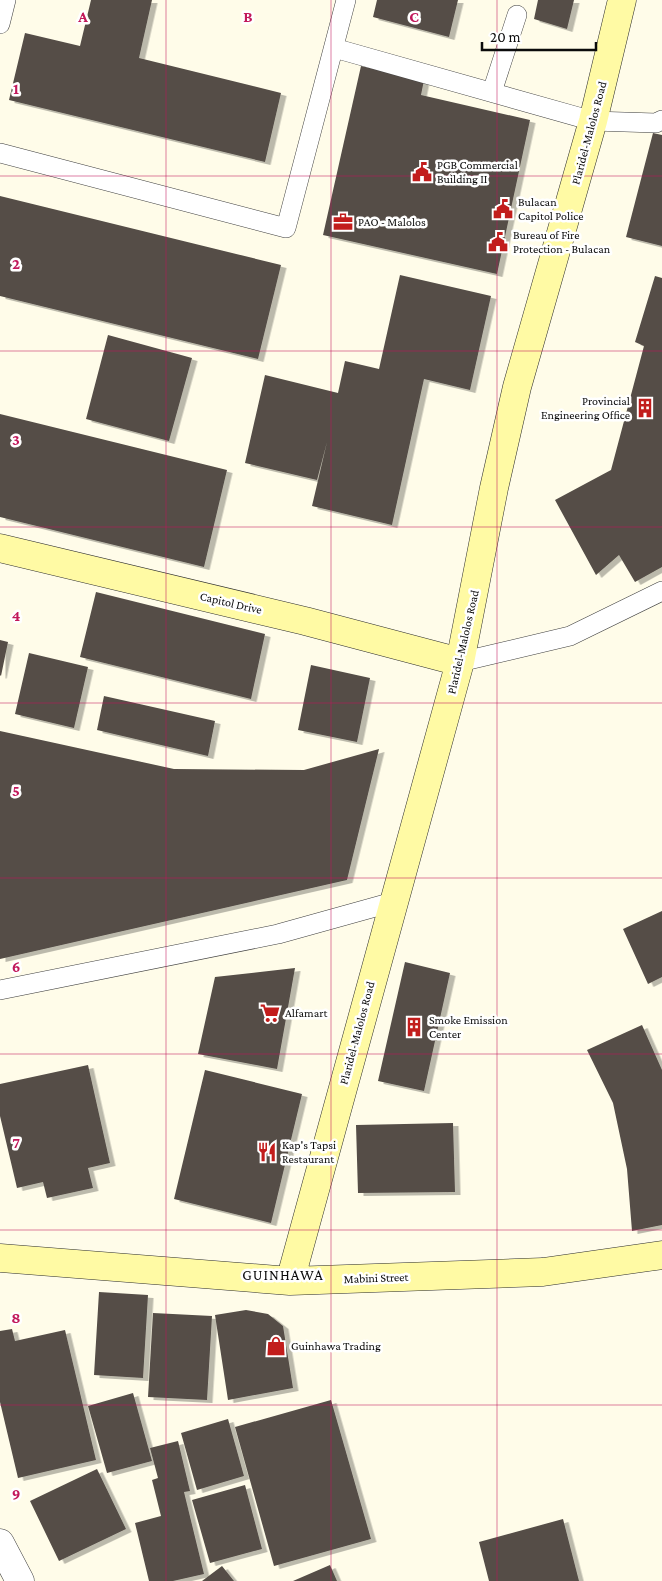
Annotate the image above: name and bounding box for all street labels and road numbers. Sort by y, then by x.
street label: Plaridel-Malolos Road [568,79,610,186]
street label: Plaridel-Malolos Road [444,588,482,695]
street label: Capitol Drive [199,589,263,617]
street label: Plaridel-Malolos Road [336,979,378,1086]
street label: Mabini Street [343,1270,410,1286]

